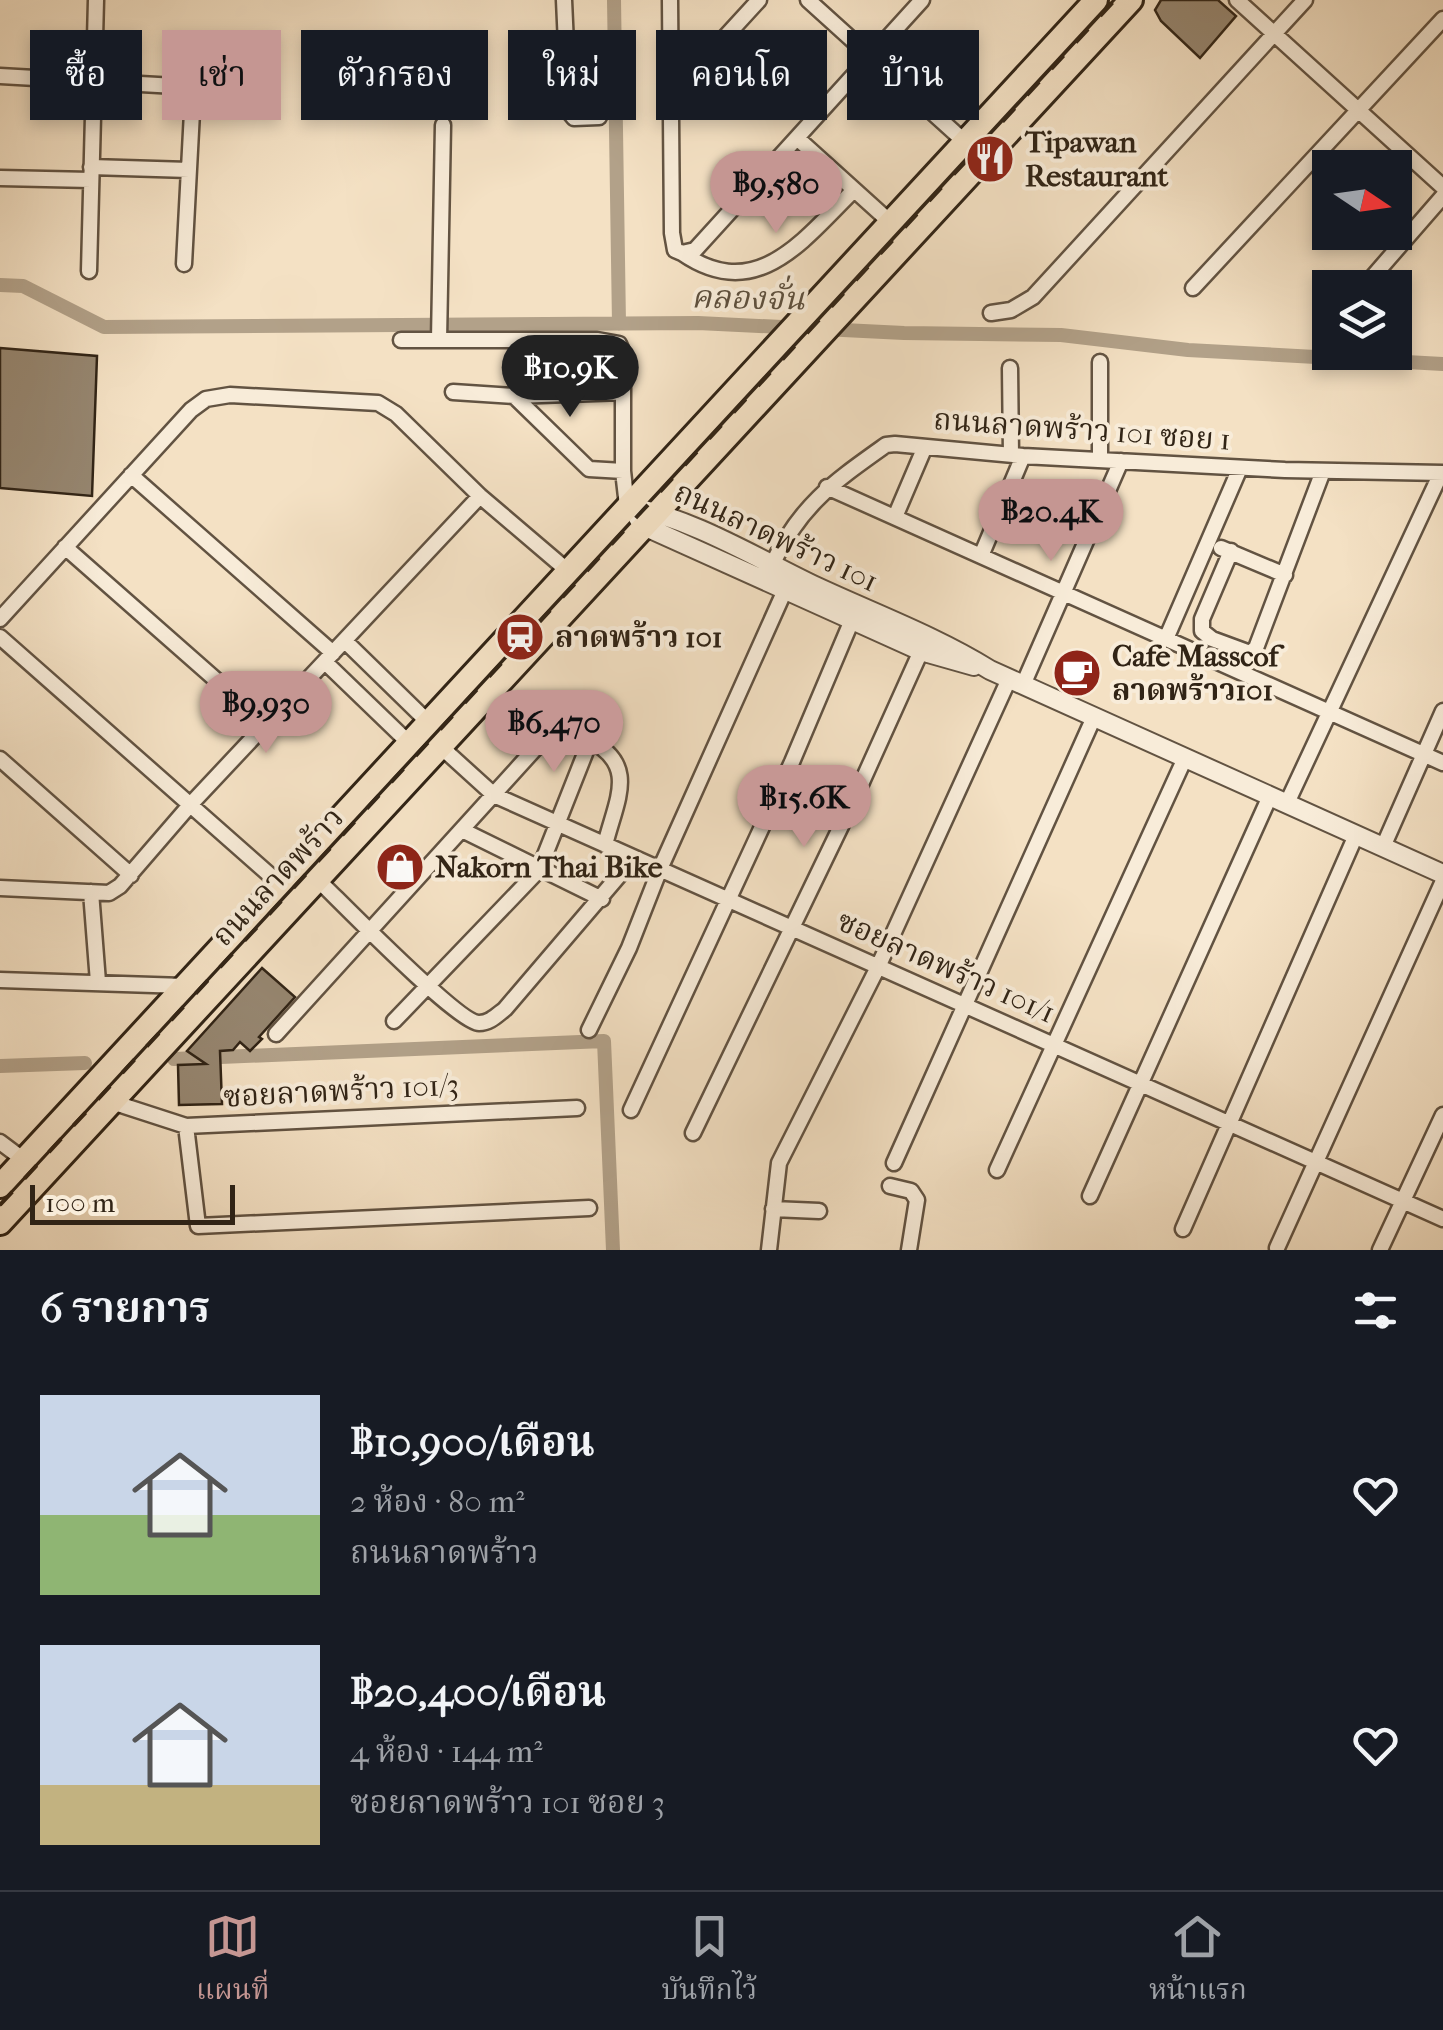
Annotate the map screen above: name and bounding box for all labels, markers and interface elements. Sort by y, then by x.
chip: ซื้อ [30,30,142,120]
chip: เช่า [162,30,281,120]
chip: ตัวกรอง [301,30,488,120]
chip: ใหม่ [508,30,636,120]
chip: คอนโด [656,30,827,120]
chip: บ้าน [847,30,979,120]
place label: Tipawan Restaurant [1024,125,1169,194]
restaurant icon: Tipawan Restaurant [964,133,1016,185]
north arrow [1312,150,1412,250]
map controls [1312,150,1412,370]
pin: ฿9,580 [695,151,857,236]
text: ฿9,580 [732,165,820,202]
button: layers [1312,270,1412,370]
water label: คลองจั่น [691,274,806,318]
pin: ฿10.9K [489,335,651,420]
text: ฿10.9K [524,349,616,386]
street label: ถนนลาดพร้าว 101 ซอย 1 [932,402,1232,458]
street label: ถนนลาดพร้าว 101 [669,474,883,600]
pin: ฿20.4K [970,479,1132,564]
text: ฿20.4K [1000,493,1102,530]
station icon: ลาดพร้าว 101 [494,611,546,663]
place label: ลาดพร้าว 101 [555,620,723,655]
place label: Cafe Masscof ลาดพร้าว101 [1112,639,1285,708]
cafe icon: Cafe Masscof ลาดพร้าว101 [1051,647,1103,699]
pin: ฿9,930 [185,671,347,756]
text: ฿9,930 [222,685,310,722]
pin: ฿6,470 [473,690,635,775]
text: ฿6,470 [507,704,601,741]
pin: ฿15.6K [723,765,885,850]
text: ฿15.6K [759,779,849,816]
street label: ถนนลาดพร้าว [205,800,351,954]
shop icon: Nakorn Thai Bike [374,841,426,893]
place label: Nakorn Thai Bike [435,850,663,885]
street label: ซอยลาดพร้าว 101/1 [832,903,1060,1031]
street label: ซอยลาดพร้าว 101/3 [222,1067,460,1115]
scale bar [30,1180,235,1224]
text: 100 m [45,1186,115,1219]
icon: filters [1348,1283,1403,1338]
text: 6 รายการ [40,1284,210,1333]
text: ฿10,900/เดือน [350,1418,595,1467]
icon: home [120,1435,240,1555]
icon: heart [1348,1468,1403,1523]
text: 2 ห้อง · 80 m² [350,1483,524,1520]
text: ถนนลาดพร้าว [350,1534,538,1571]
text: ฿20,400/เดือน [350,1668,606,1717]
icon: home [120,1685,240,1805]
icon: heart [1348,1718,1403,1773]
text: 4 ห้อง · 144 m² [350,1733,543,1770]
text: ซอยลาดพร้าว 101 ซอย 3 [350,1784,665,1821]
tab: แผนที่ [196,1909,269,2014]
tab: บันทึกไว้ [661,1909,757,2014]
tab: หน้าแรก [1149,1909,1247,2014]

